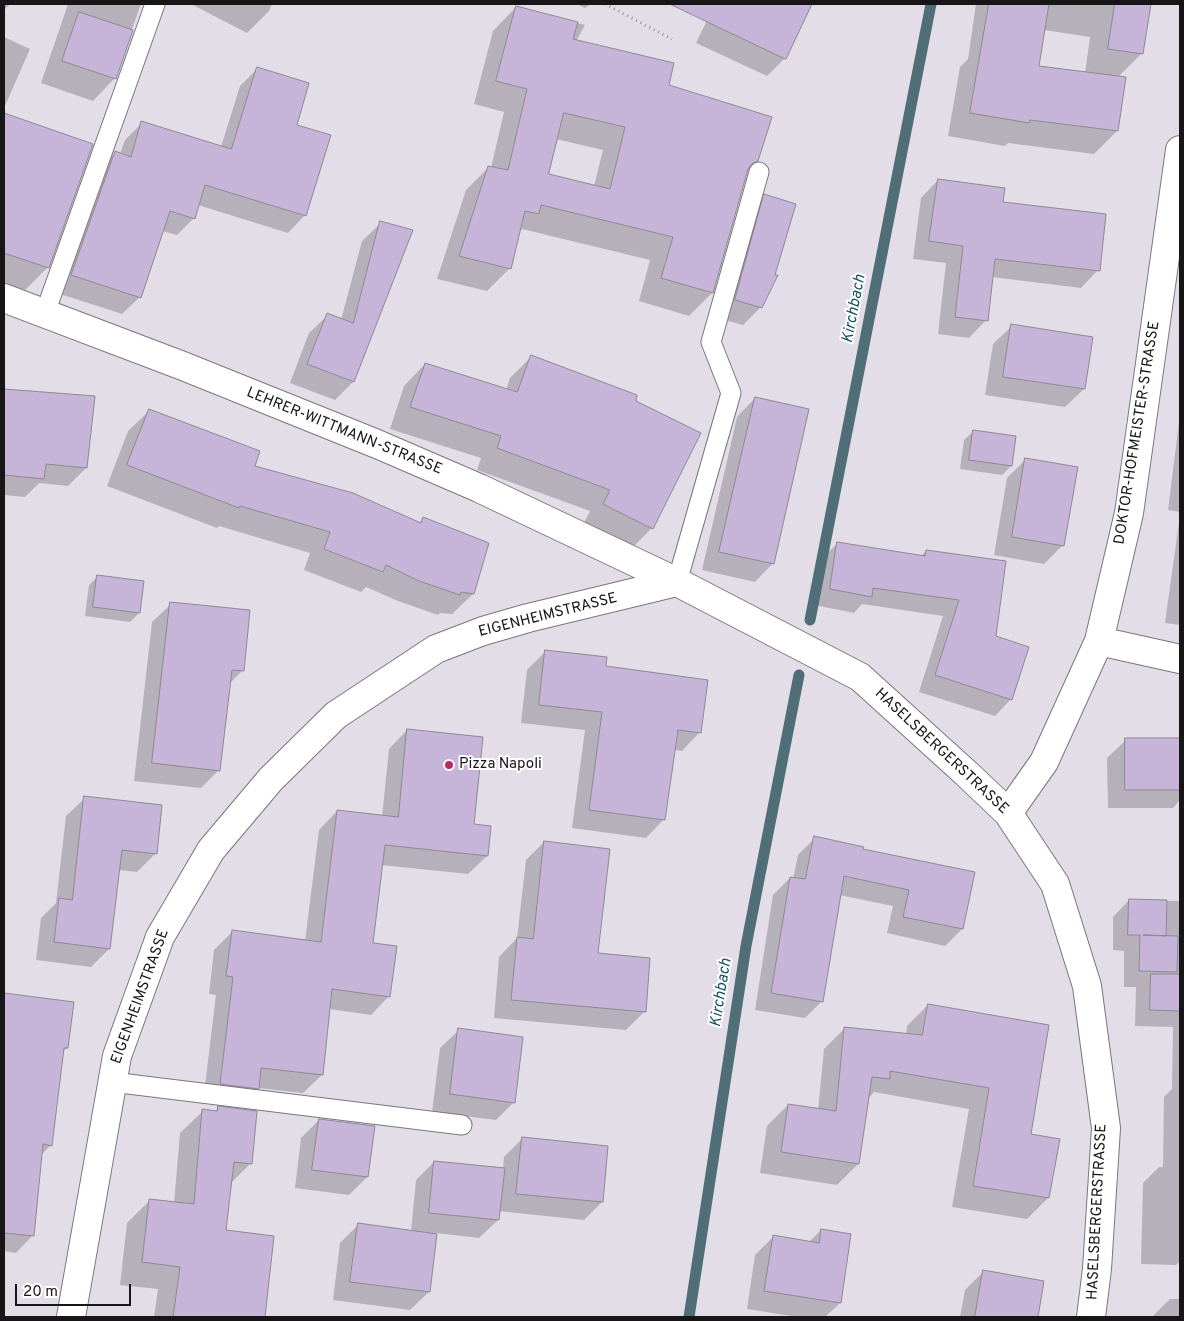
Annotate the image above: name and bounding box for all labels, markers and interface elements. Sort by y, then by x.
water label: Kirchbach [839,273,871,345]
street label: DOKTOR-HOFMEISTER-STRASSE [1111,320,1165,546]
street label: LEHRER-WITTMANN-STRASSE [244,384,444,480]
street label: EIGENHEIMSTRASSE [477,590,619,642]
street label: HASELSBERGERSTRASSE [870,685,1012,819]
place label: Pizza Napoli [459,756,542,774]
marker: Pizza Napoli [443,759,455,771]
street label: EIGENHEIMSTRASSE [108,927,174,1067]
water label: Kirchbach [707,957,737,1029]
street label: HASELSBERGERSTRASSE [1084,1123,1112,1301]
scale bar [18,1274,134,1306]
text: 20 m [23,1283,58,1302]

